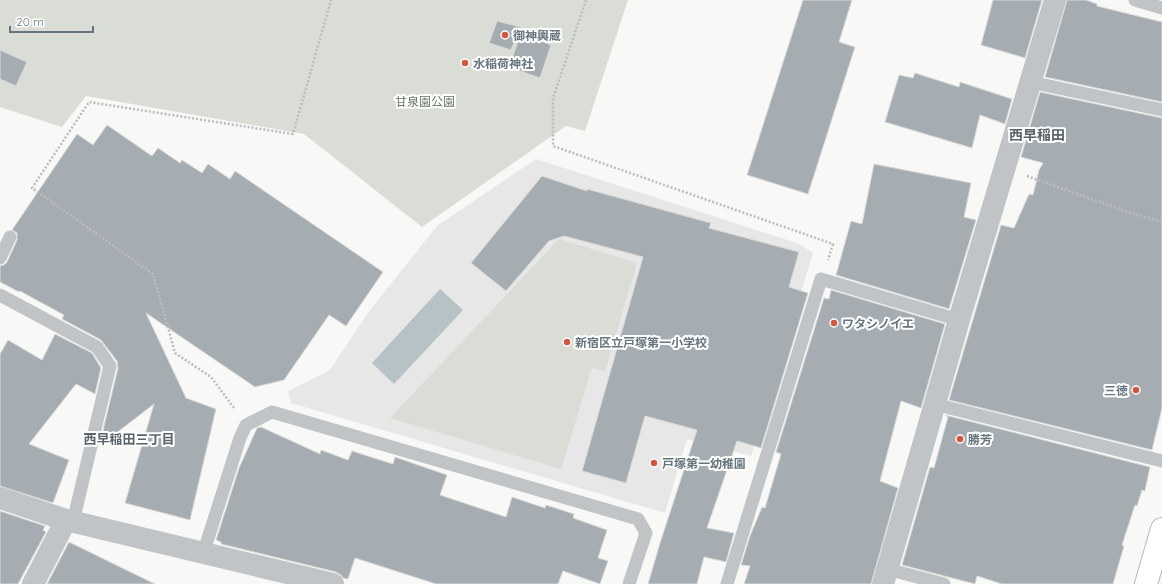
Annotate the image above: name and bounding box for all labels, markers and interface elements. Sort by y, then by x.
scale bar [10,8,93,34]
text: 20 m [16,14,44,29]
place label: 御神輿蔵 [513,28,561,43]
marker: 御神輿蔵 [500,30,510,40]
place label: 水稲荷神社 [473,56,533,71]
marker: 水稲荷神社 [460,58,470,68]
park label: 甘泉園公園 [395,94,455,109]
district label: 西早稲田 [1009,126,1065,144]
place label: ワタシノイエ [842,316,914,331]
marker: ワタシノイエ [829,318,839,328]
place label: 新宿区立戸塚第一小学校 [575,335,707,350]
marker: 新宿区立戸塚第一小学校 [562,337,572,347]
place label: 三徳 [1104,383,1128,398]
marker: 三徳 [1131,385,1141,395]
district label: 西早稲田三丁目 [83,431,175,447]
place label: 勝芳 [968,432,992,447]
marker: 勝芳 [955,434,965,444]
place label: 戸塚第一幼稚園 [662,456,746,471]
marker: 戸塚第一幼稚園 [649,458,659,468]

